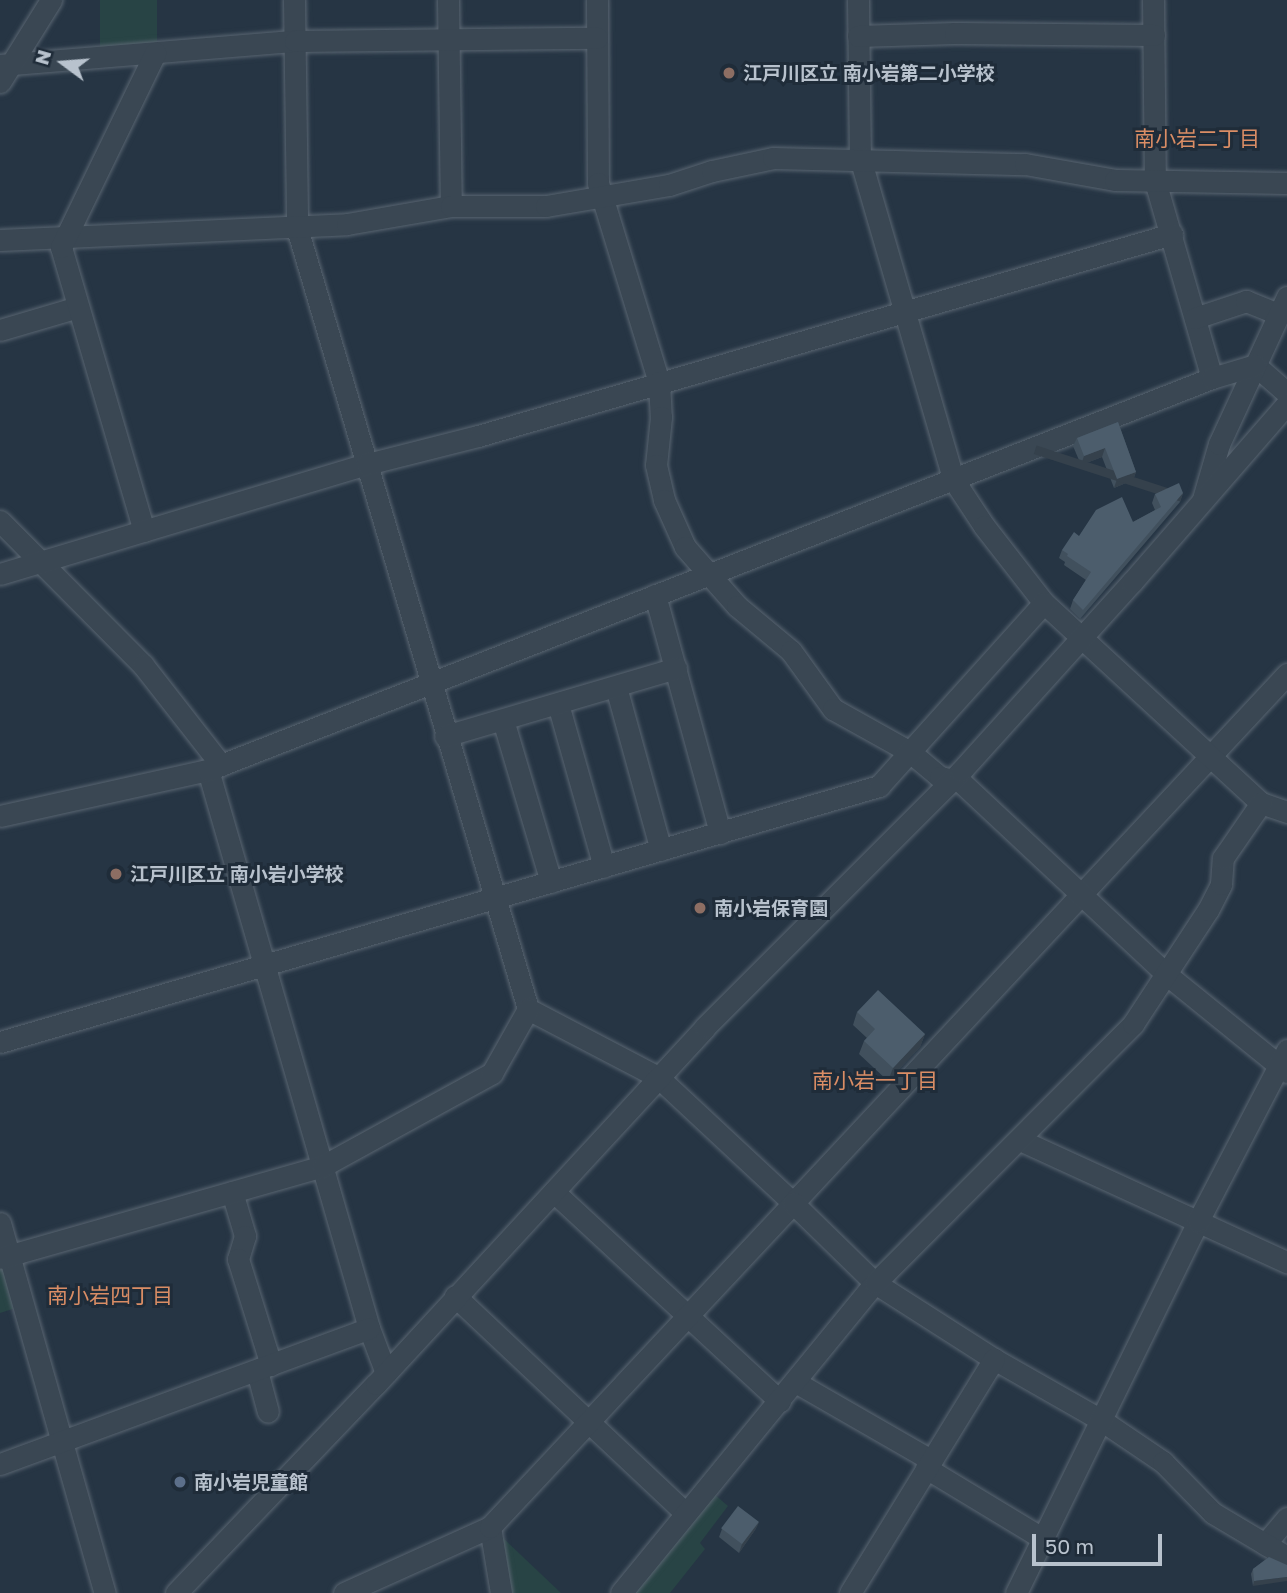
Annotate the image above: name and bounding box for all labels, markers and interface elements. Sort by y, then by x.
north arrow [28,28,98,98]
text: N [29,47,55,67]
place label: 江戸川区立 南小岩第二小学校 [743,62,995,84]
marker: 江戸川区立 南小岩第二小学校 [721,65,737,81]
district label: 南小岩二丁目 [1134,125,1260,151]
place label: 江戸川区立 南小岩小学校 [130,863,344,885]
marker: 江戸川区立 南小岩小学校 [108,866,124,882]
place label: 南小岩保育園 [714,897,828,919]
marker: 南小岩保育園 [692,900,708,916]
district label: 南小岩一丁目 [812,1067,938,1093]
district label: 南小岩四丁目 [47,1282,173,1308]
place label: 南小岩児童館 [194,1471,308,1493]
marker: 南小岩児童館 [172,1474,188,1490]
scale bar [1035,1520,1164,1564]
text: 50 m [1045,1533,1094,1559]

